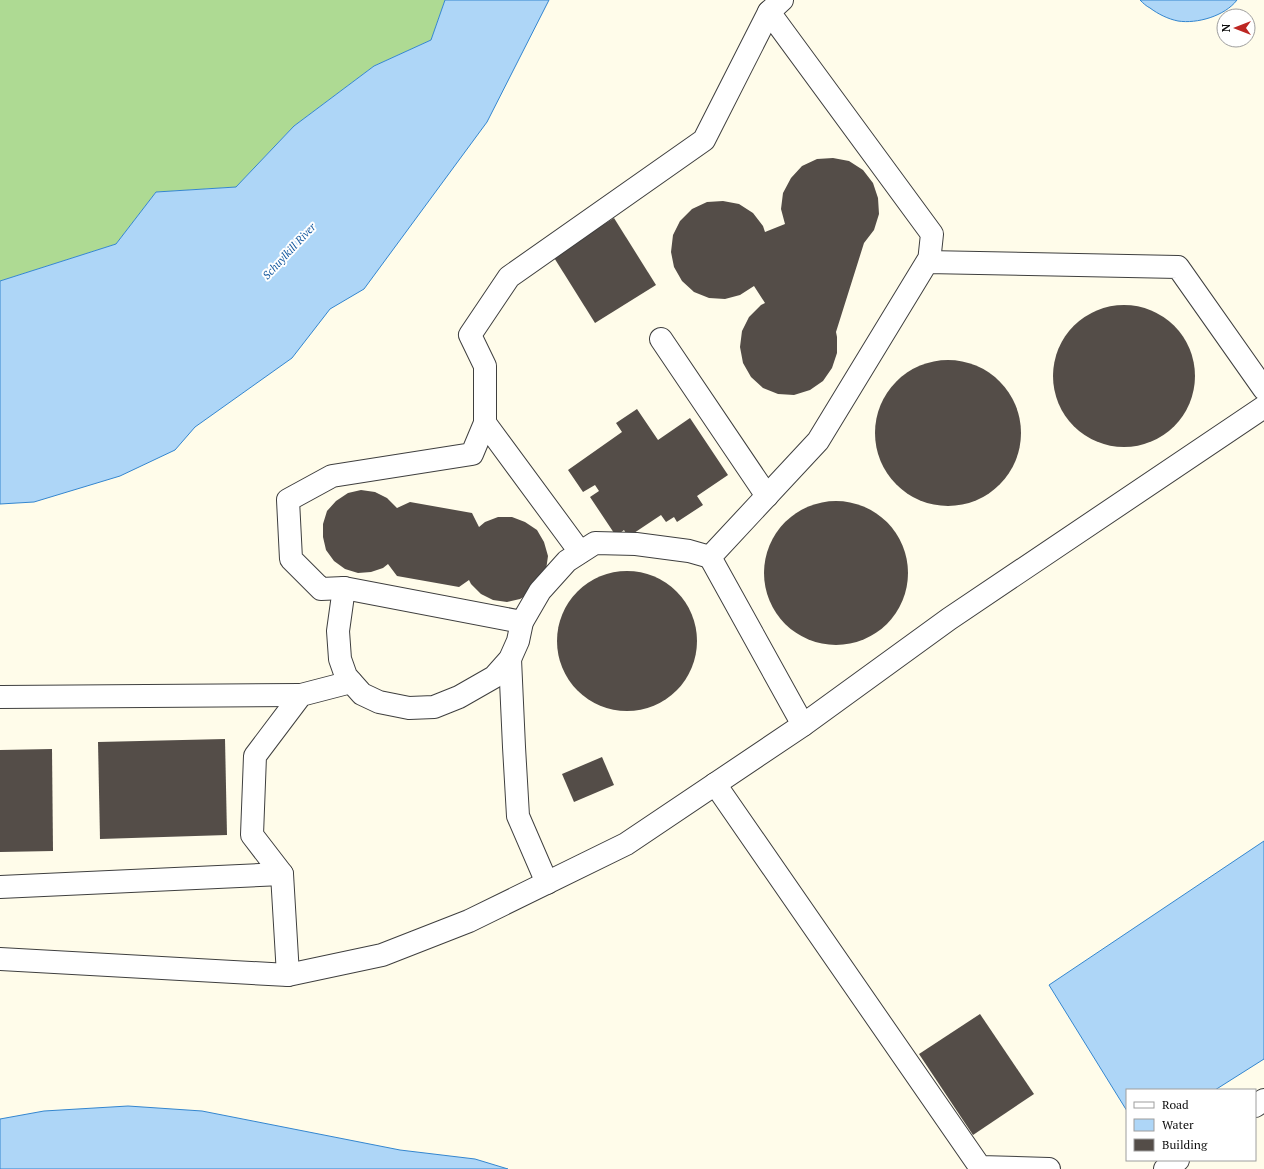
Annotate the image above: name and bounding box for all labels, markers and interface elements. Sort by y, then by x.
north arrow [1216,8,1256,48]
text: N [1219,23,1233,32]
water label: Schuylkill River [259,220,319,282]
legend [1126,1089,1256,1161]
text: Road [1162,1097,1189,1112]
text: Water [1162,1117,1194,1132]
text: Building [1162,1137,1208,1152]

